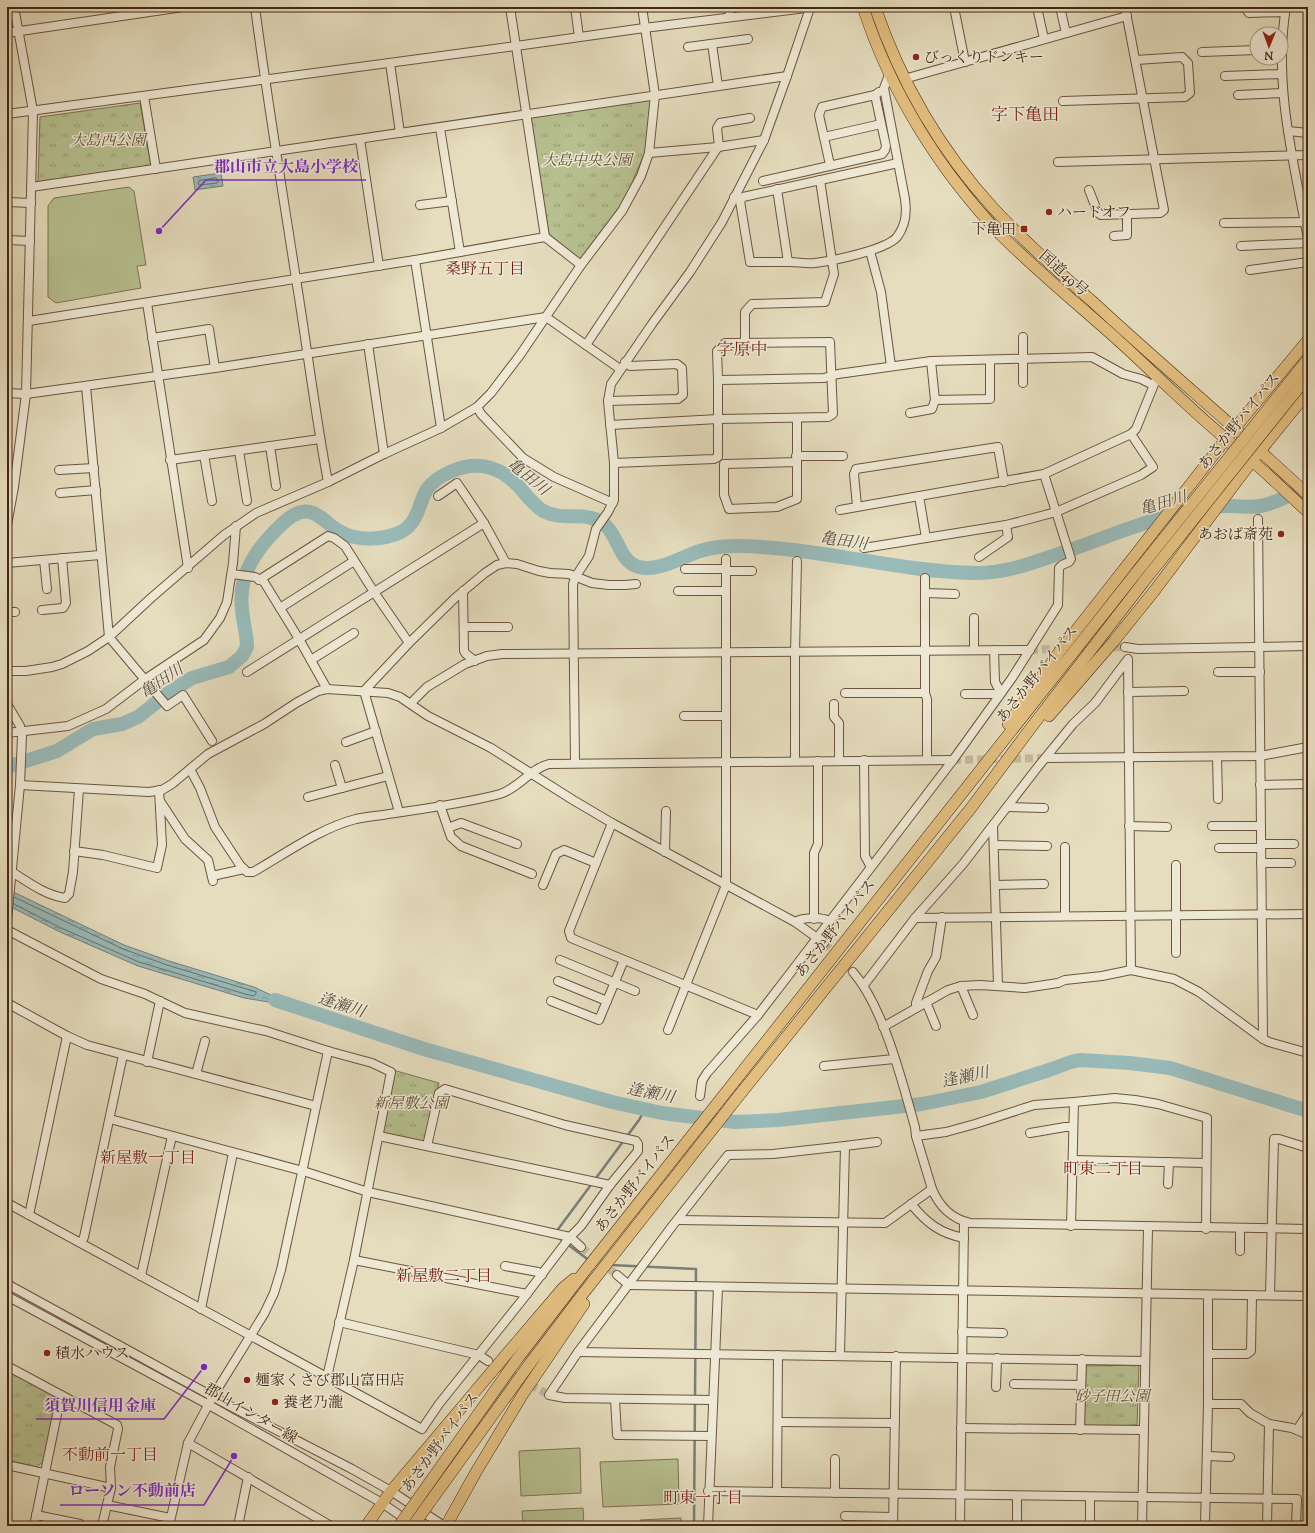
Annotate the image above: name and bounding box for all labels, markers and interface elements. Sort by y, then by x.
north arrow [1249,26,1289,66]
text: N [1264,47,1274,63]
place label: びっくりドンキー [924,48,1044,69]
marker: びっくりドンキー [911,52,921,62]
district label: 字下亀田 [991,104,1059,128]
park label: 大島西公園 [70,131,148,152]
park label: 大島中央公園 [542,151,635,172]
callout: 郡山市立大島小学校 [206,152,366,180]
text: 郡山市立大島小学校 [214,157,359,180]
place label: ハードオフ [1057,203,1131,224]
marker: ハードオフ [1044,207,1054,217]
place label: 下亀田 [971,220,1016,241]
marker: 下亀田 [1019,224,1029,234]
street label: 国道49号 [1034,246,1092,302]
district label: 桑野五丁目 [445,259,525,282]
district label: 字原中 [717,339,768,363]
street label: あさか野バイパス [1194,369,1286,475]
water label: 亀田川 [502,454,555,503]
water label: 亀田川 [1137,486,1192,522]
place label: あおば斎苑 [1198,525,1273,546]
water label: 亀田川 [818,528,871,557]
marker: あおば斎苑 [1276,529,1286,539]
street label: あさか野バイパス [992,622,1084,728]
water label: 亀田川 [136,658,190,705]
street label: あさか野バイパス [791,875,881,983]
water label: 逢瀬川 [315,988,370,1025]
water label: 逢瀬川 [940,1062,993,1095]
water label: 逢瀬川 [625,1079,678,1111]
park label: 新屋敷公園 [373,1094,451,1115]
street label: あさか野バイパス [591,1130,681,1238]
district label: 新屋敷一丁目 [100,1148,196,1171]
district label: 町東二丁目 [1063,1159,1143,1182]
district label: 新屋敷二丁目 [396,1266,492,1289]
place label: 積水ハウス [55,1344,130,1365]
marker: 積水ハウス [42,1348,52,1358]
place label: 麺家くさび郡山富田店 [255,1371,405,1392]
marker: 麺家くさび郡山富田店 [242,1375,252,1385]
street label: 郡山インター線 [200,1379,301,1449]
park label: 砂子田公園 [1074,1387,1152,1408]
street label: あさか野バイパス [398,1388,485,1497]
callout: 須賀川信用金庫 [36,1391,164,1419]
place label: 養老乃瀧 [283,1393,343,1414]
text: 須賀川信用金庫 [44,1396,156,1419]
marker: 養老乃瀧 [270,1397,280,1407]
district label: 不動前一丁目 [62,1445,158,1468]
callout: ローソン不動前店 [60,1477,204,1505]
text: ローソン不動前店 [68,1481,196,1504]
district label: 町東一丁目 [663,1488,743,1511]

